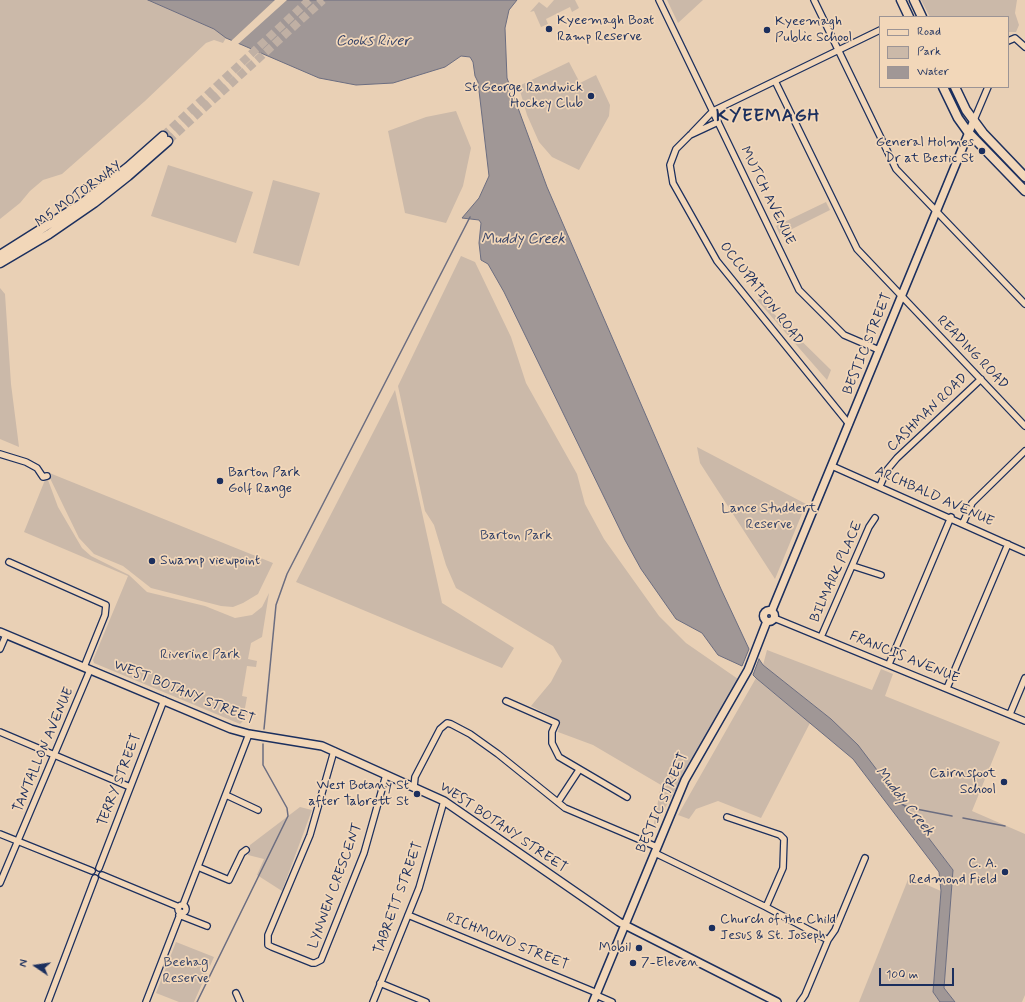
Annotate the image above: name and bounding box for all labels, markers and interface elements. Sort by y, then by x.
place label: Kyeemagh Boat Ramp Reserve [557,13,654,46]
place label: Kyeemagh Public School [775,14,852,46]
legend [879,16,1009,88]
marker: Kyeemagh Boat Ramp Reserve [544,24,554,34]
text: Road [917,24,941,40]
marker: Kyeemagh Public School [762,25,772,35]
water label: Cooks River [336,33,410,51]
text: Park [917,44,941,60]
text: Water [917,64,949,80]
place label: St George Randwick Hockey Club [464,80,583,112]
marker: St George Randwick Hockey Club [586,91,596,101]
district label: KYEEMAGH [717,106,819,128]
place label: General Holmes Dr at Bestic St [876,135,974,168]
street label: MUTCH AVENUE [736,144,798,248]
marker: General Holmes Dr at Bestic St [977,146,987,156]
street label: M5 MOTORWAY [33,158,125,232]
water label: Muddy Creek [481,231,565,249]
street label: OCCUPATION ROAD [715,239,807,349]
street label: BESTIC STREET [840,291,896,397]
street label: READING ROAD [933,313,1011,393]
street label: CASHMAN ROAD [884,370,972,456]
street label: ARCHBALD AVENUE [872,463,996,531]
place label: Barton Park Golf Range [228,465,300,498]
marker: Barton Park Golf Range [215,476,225,486]
park label: Lance Studdert Reserve [721,501,817,534]
street label: BILMARK PLACE [807,519,867,625]
park label: Barton Park [480,528,552,544]
place label: Swamp viewpoint [160,553,260,569]
marker: Swamp viewpoint [147,556,157,566]
street label: FRANCIS AVENUE [847,628,961,688]
park label: Riverine Park [160,647,240,663]
street label: WEST BOTANY STREET [111,657,257,729]
street label: TANTALLON AVENUE [10,685,78,815]
street label: TERRY STREET [95,731,145,829]
street label: BESTIC STREET [633,750,693,856]
water label: Muddy Creek [871,764,937,840]
place label: Cairnsfoot School [929,766,996,798]
marker: Cairnsfoot School [999,777,1009,787]
place label: West Botany St after Tabrett St [308,778,409,810]
street label: WEST BOTANY STREET [436,779,570,877]
marker: West Botany St after Tabrett St [412,789,422,799]
street label: LYNWEN CRESCENT [305,821,367,951]
street label: TABRETT STREET [371,840,427,956]
place label: C. A. Redmond Field [909,856,997,888]
marker: C. A. Redmond Field [1000,867,1010,877]
street label: RICHMOND STREET [443,910,571,974]
place label: Church of the Child Jesus & St. Joseph [720,912,836,944]
marker: Church of the Child Jesus & St. Joseph [707,923,717,933]
place label: Mobil [599,940,631,956]
marker: Mobil [634,943,644,953]
north arrow [16,946,56,986]
park label: Beehag Reserve [163,955,209,988]
place label: 7-Eleven [641,955,699,971]
text: N [17,958,32,968]
marker: 7-Eleven [628,958,638,968]
scale bar [881,960,956,986]
text: 100 m [886,967,918,983]

